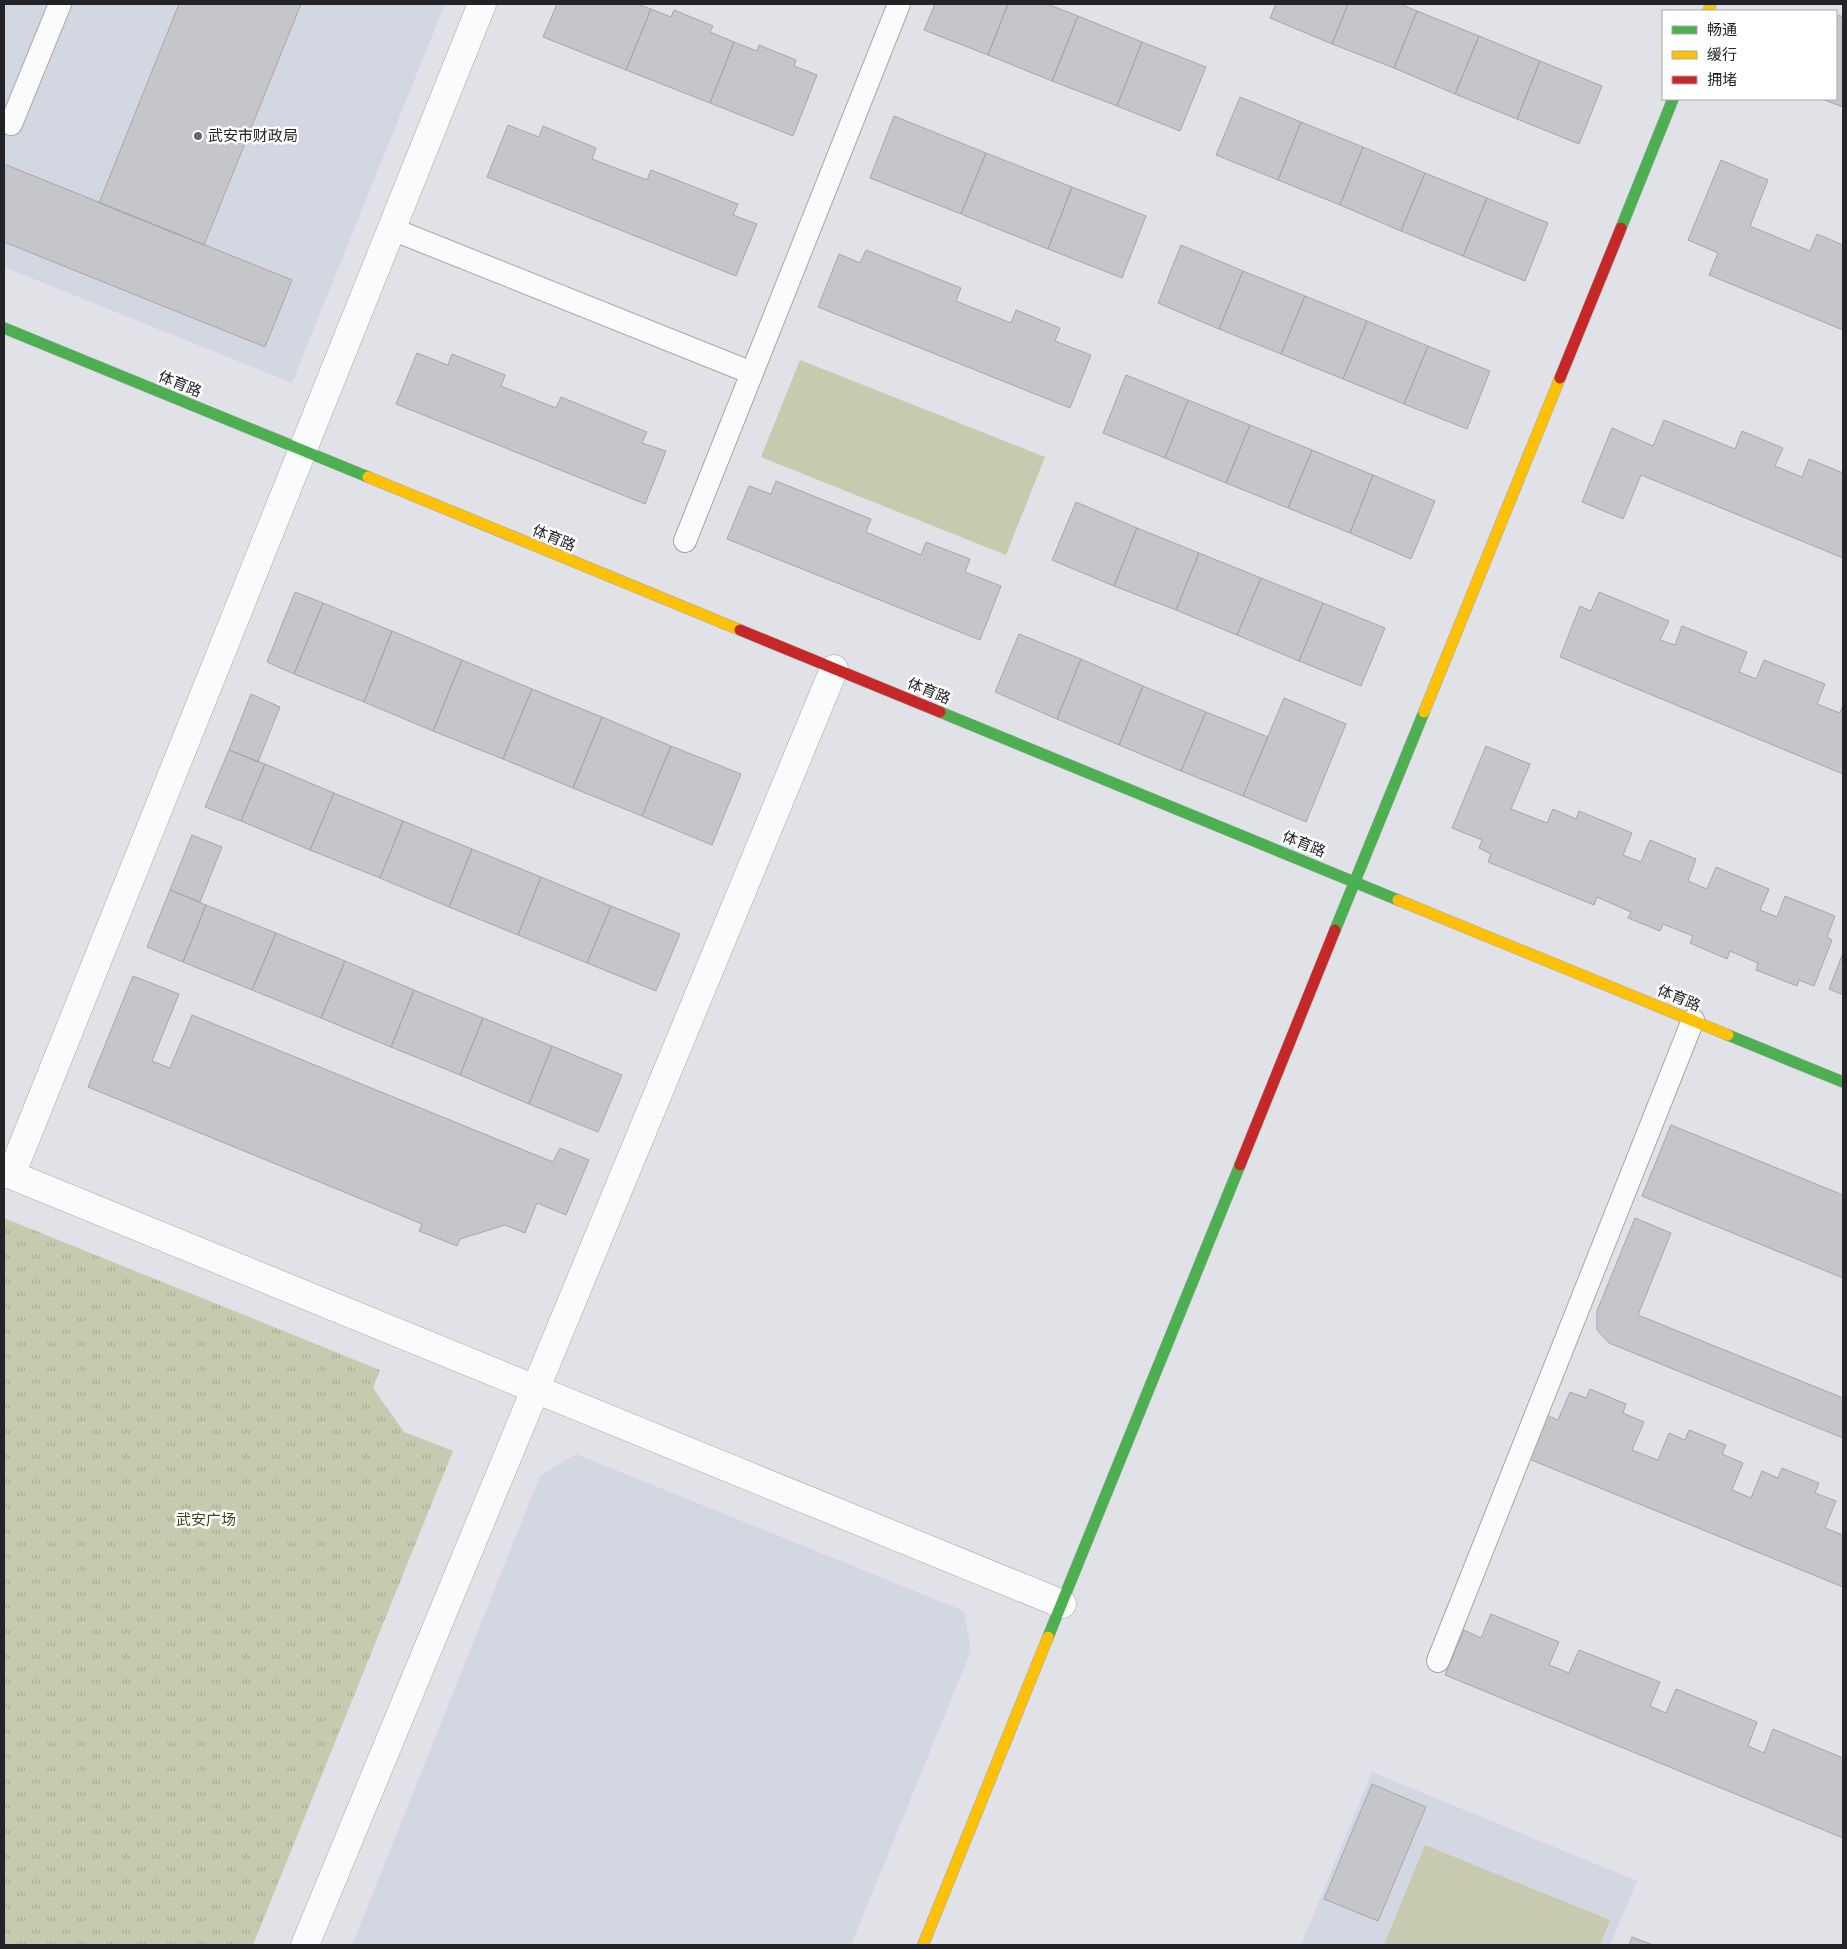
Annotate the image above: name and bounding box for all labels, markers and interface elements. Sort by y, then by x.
legend [1662,10,1837,100]
text: 畅通 [1707,21,1737,39]
text: 缓行 [1707,46,1737,64]
text: 拥堵 [1707,71,1737,89]
place label: 武安市财政局 [208,127,298,145]
marker: 武安市财政局 [192,130,204,142]
street label: 体育路 [156,367,204,401]
street label: 体育路 [530,521,578,555]
street label: 体育路 [905,674,953,708]
street label: 体育路 [1280,827,1328,861]
street label: 体育路 [1655,981,1703,1015]
park label: 武安广场 [176,1511,236,1529]

